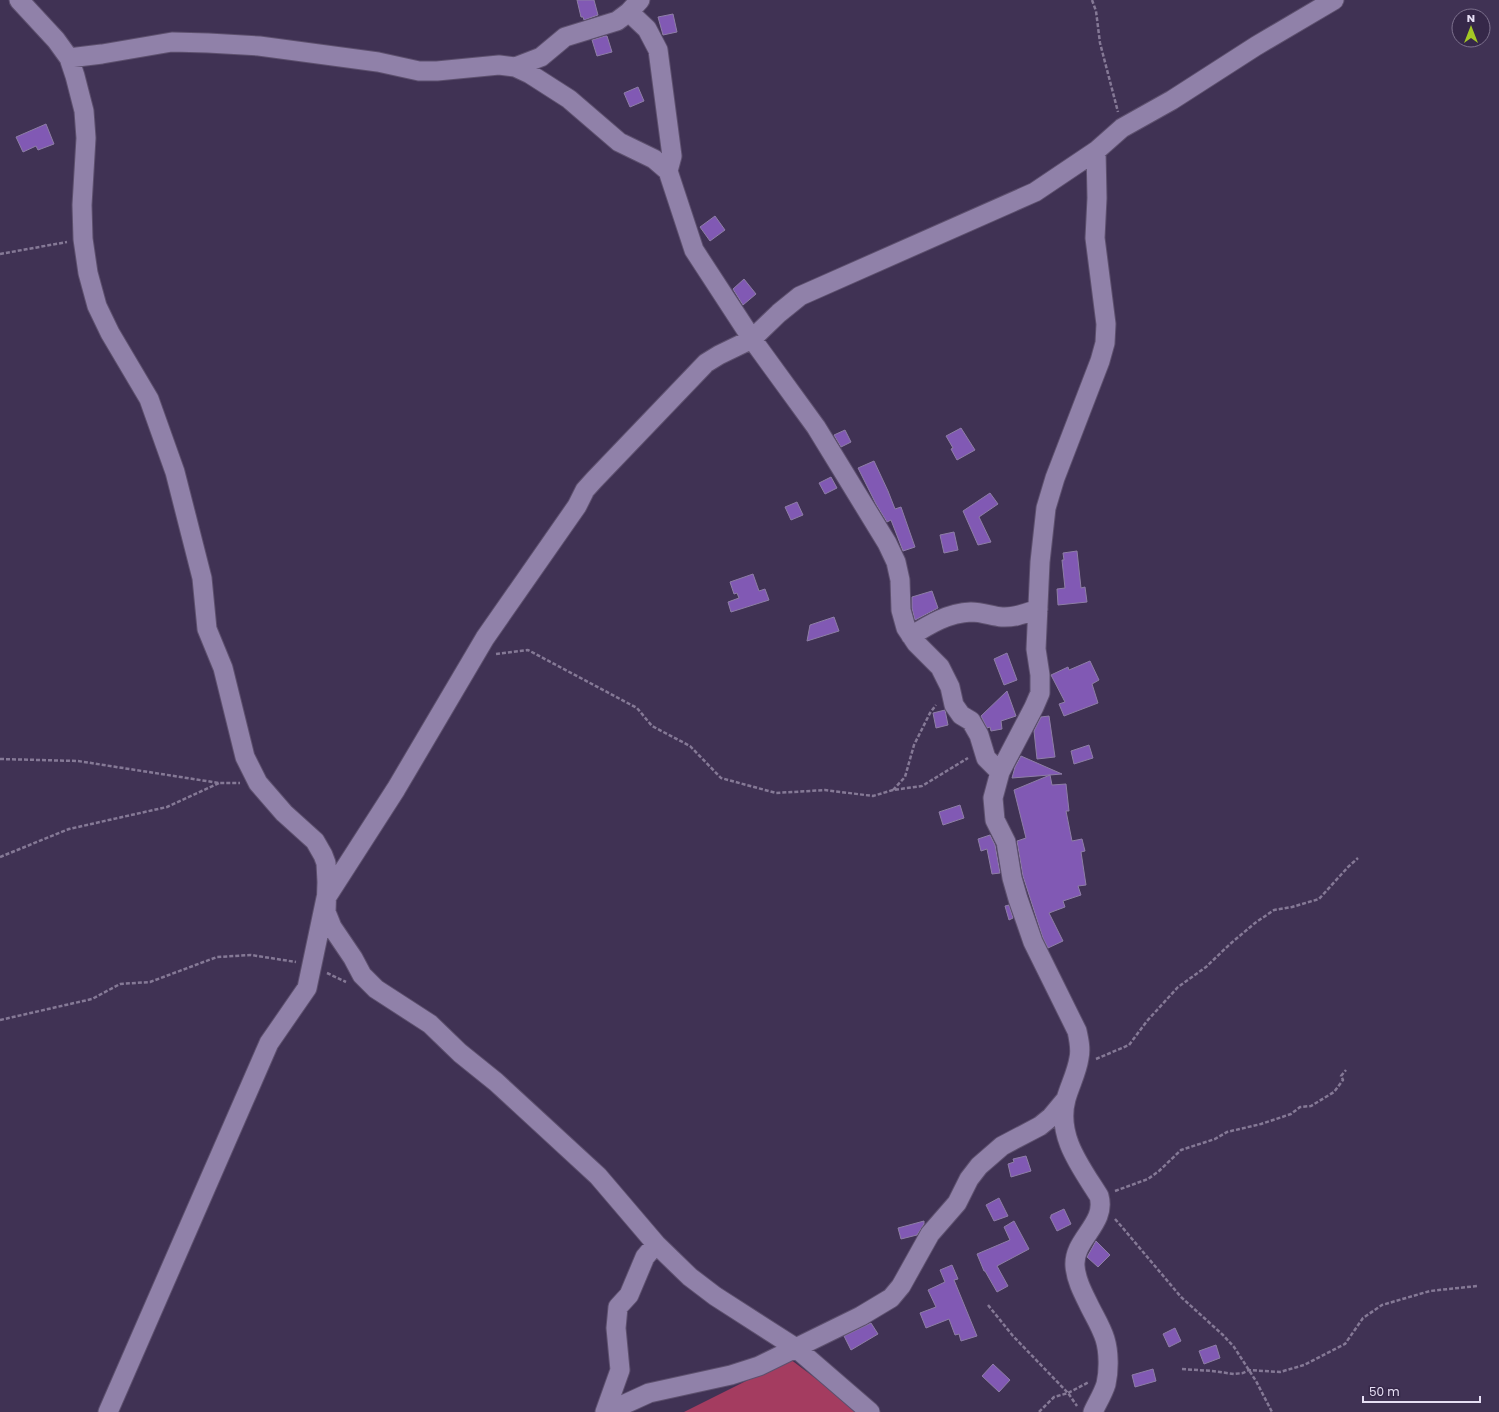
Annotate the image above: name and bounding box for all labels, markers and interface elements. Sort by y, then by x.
north arrow [1451,8,1491,48]
text: N [1467,10,1475,26]
scale bar [1363,1378,1480,1404]
text: 50 m [1369,1383,1400,1400]

